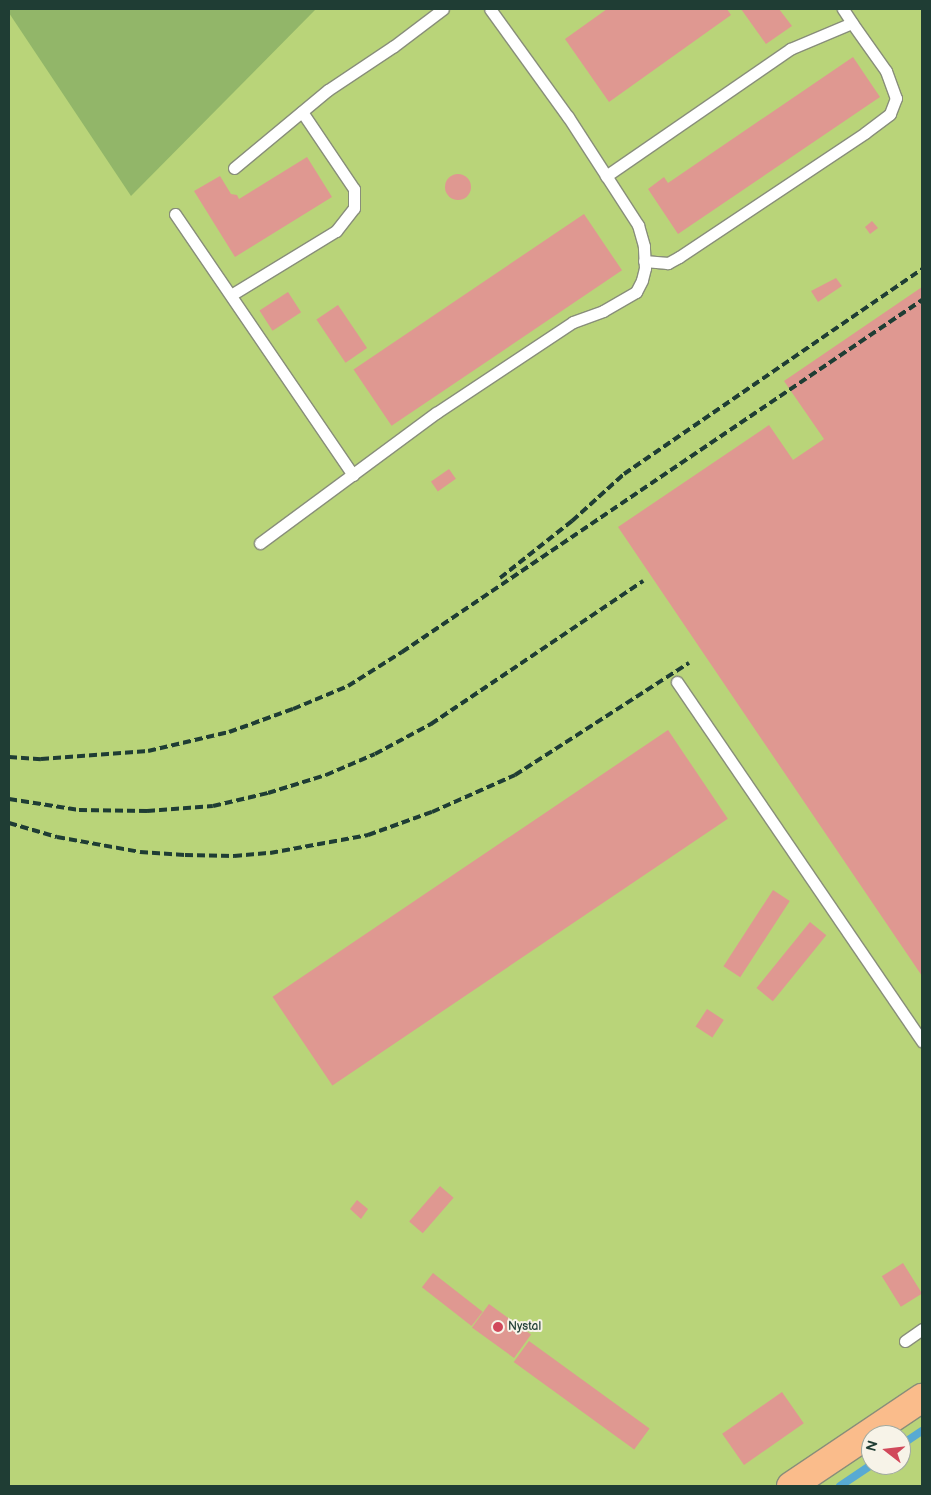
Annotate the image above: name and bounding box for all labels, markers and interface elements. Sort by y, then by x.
place label: Nystal [508,1320,541,1334]
marker: Nystal [492,1321,504,1333]
north arrow [861,1425,911,1475]
text: N [862,1439,882,1453]

